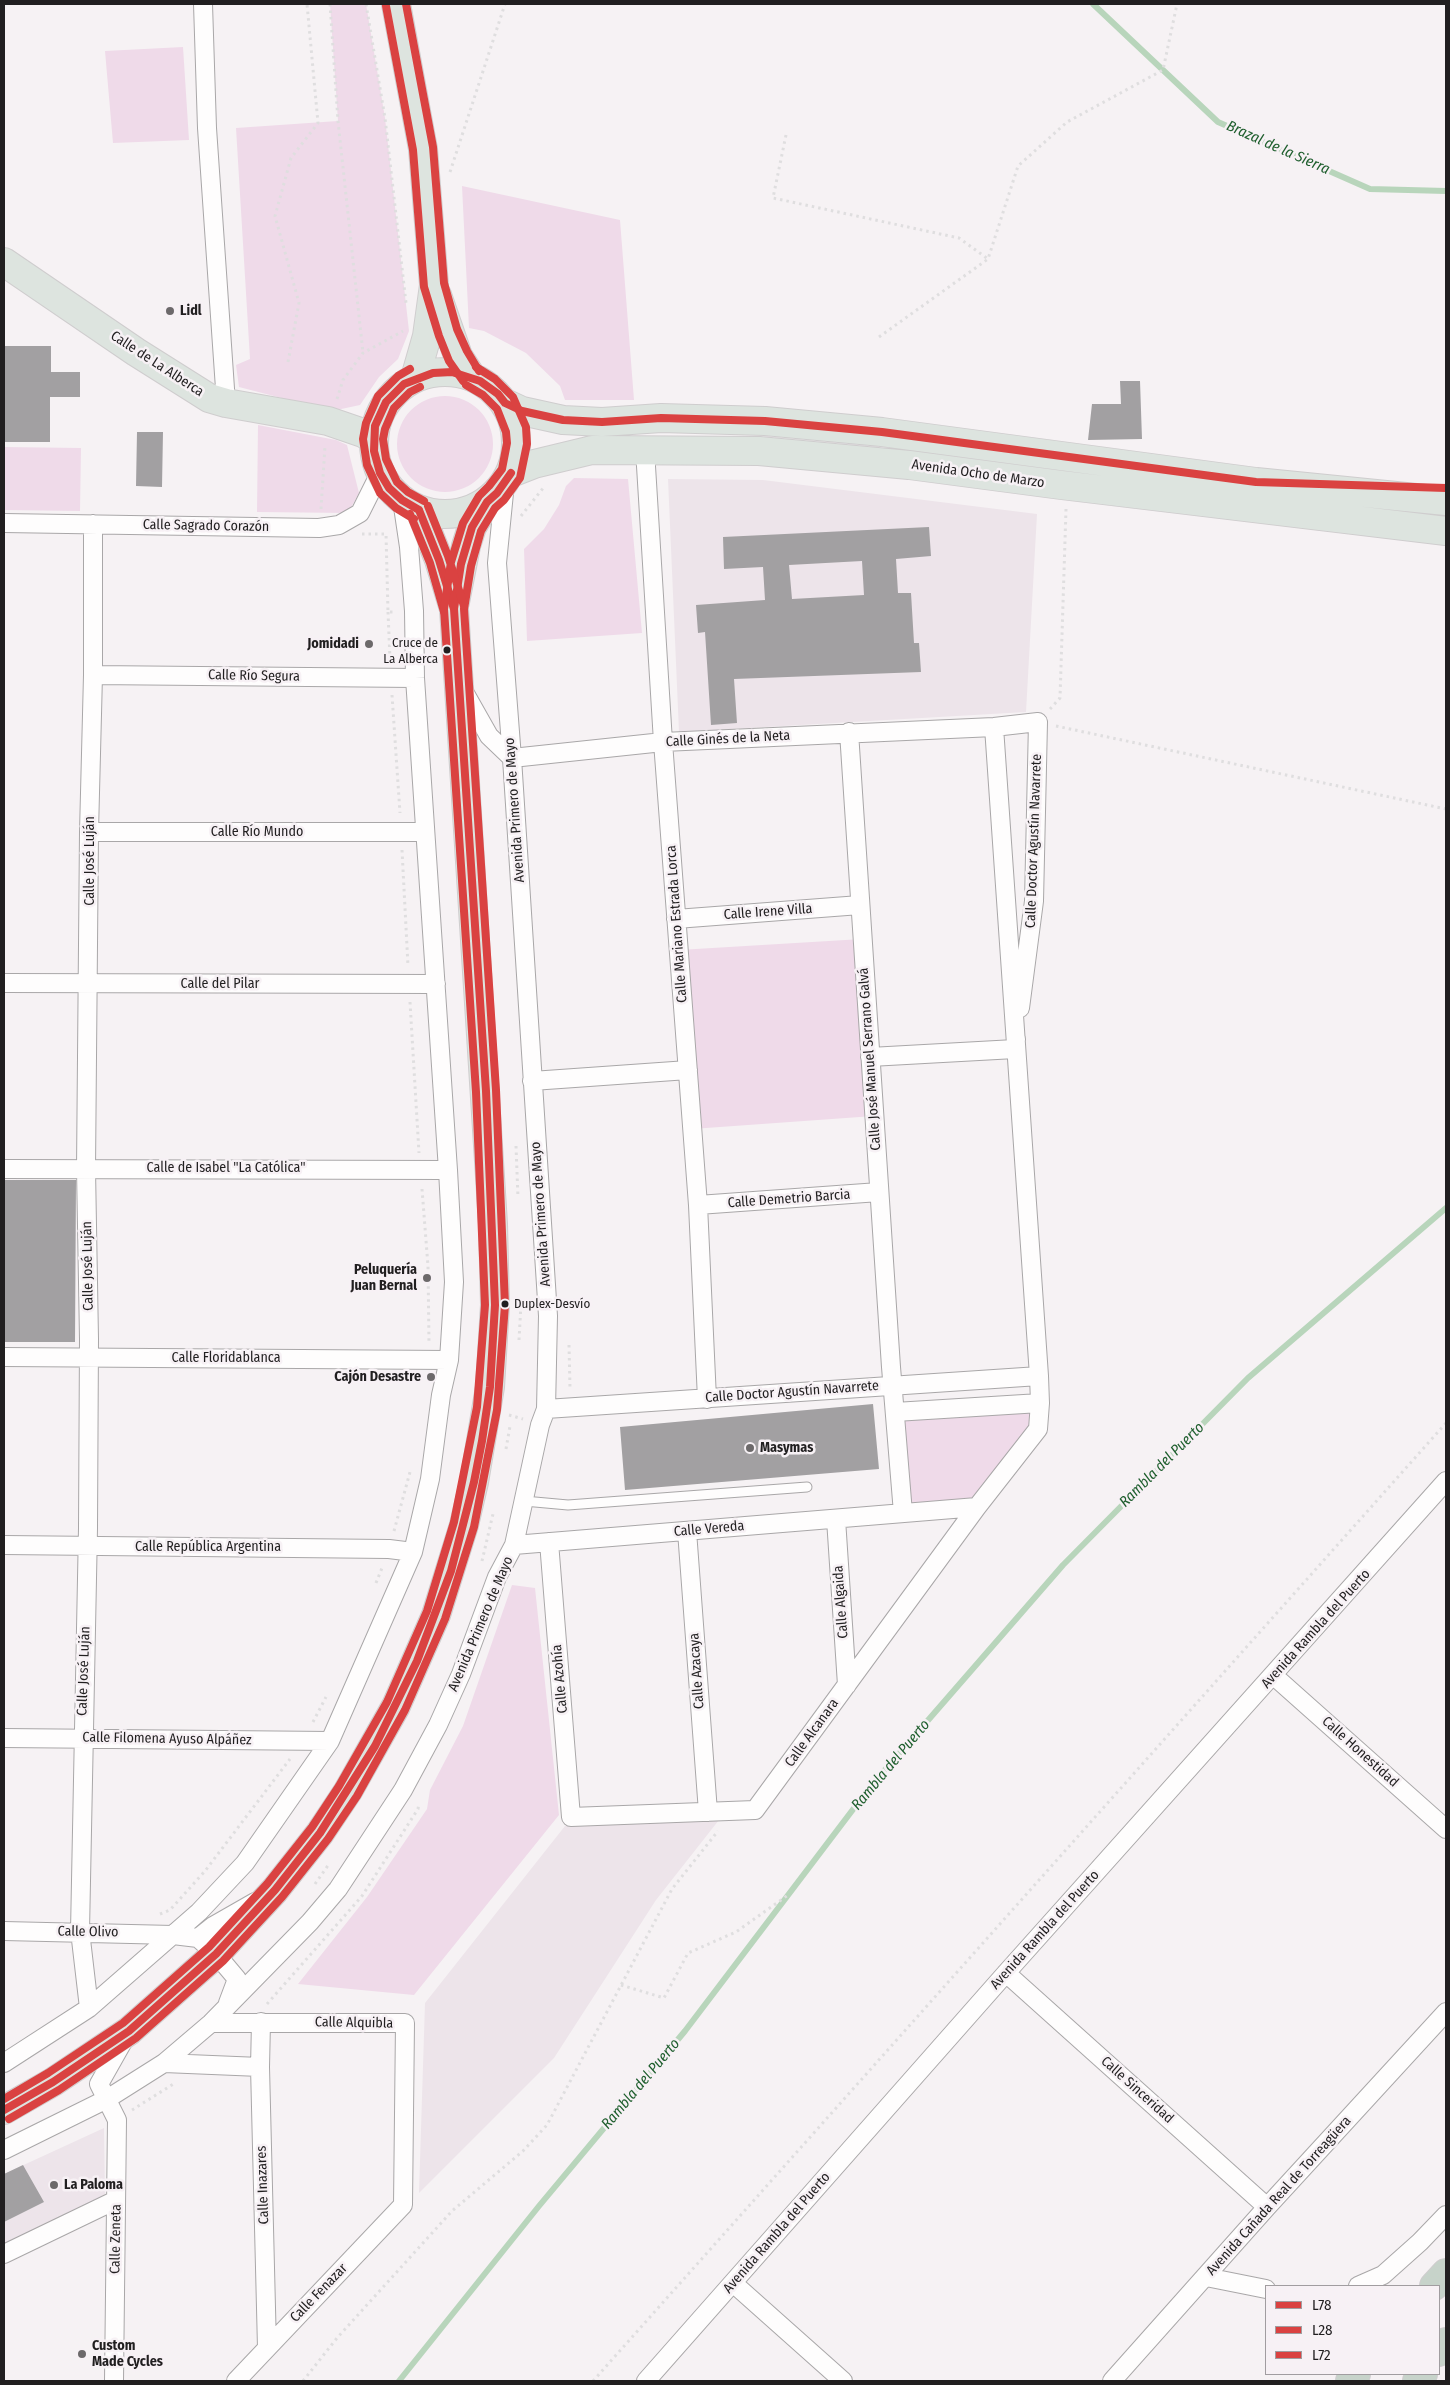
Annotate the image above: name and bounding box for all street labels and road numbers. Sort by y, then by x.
street label: Calle de La Alberca [107,328,207,400]
street label: Avenida Ocho de Marzo [911,456,1045,492]
street label: Calle Sagrado Corazón [143,516,269,536]
street label: Calle Río Segura [208,667,300,685]
street label: Calle Ginés de la Neta [665,727,791,751]
street label: Avenida Primero de Mayo [502,737,528,883]
street label: Calle Doctor Agustín Navarrete [1023,754,1045,928]
street label: Calle José Luján [82,816,98,906]
street label: Calle Río Mundo [211,824,303,840]
street label: Calle Mariano Estrada Lorca [663,845,691,1003]
street label: Calle Irene Villa [723,901,813,923]
street label: Calle José Manuel Serrano Galvá [855,967,885,1151]
street label: Calle del Pilar [181,976,259,992]
street label: Avenida Primero de Mayo [528,1141,554,1287]
street label: Calle de Isabel "La Católica" [147,1160,305,1176]
street label: Calle Demetrio Barcia [727,1186,851,1212]
street label: Calle José Luján [79,1221,97,1311]
street label: Calle Floridablanca [171,1350,281,1366]
street label: Calle Doctor Agustín Navarrete [705,1378,879,1406]
street label: Calle Vereda [673,1518,745,1540]
street label: Calle República Argentina [135,1539,281,1555]
street label: Avenida Primero de Mayo [445,1554,517,1694]
street label: Calle Algaida [830,1565,852,1639]
street label: Avenida Rambla del Puerto [1258,1566,1374,1692]
street label: Calle José Luján [74,1626,94,1716]
street label: Calle Azacaya [686,1632,708,1710]
street label: Calle Azohía [549,1644,571,1714]
street label: Calle Alcanara [782,1696,842,1770]
street label: Calle Honestidad [1318,1713,1402,1791]
street label: Calle Filomena Ayuso Alpáñez [82,1729,252,1749]
street label: Avenida Rambla del Puerto [987,1867,1103,1993]
street label: Calle Olivo [57,1923,119,1941]
street label: Calle Alquibla [315,2014,393,2032]
street label: Calle Sinceridad [1097,2053,1177,2127]
street label: Avenida Cañada Real de Torreagüera [1203,2113,1355,2279]
street label: Calle Inazares [253,2145,273,2225]
street label: Avenida Rambla del Puerto [720,2169,834,2297]
street label: Calle Zeneta [107,2204,125,2274]
street label: Calle Fenazar [287,2260,351,2326]

